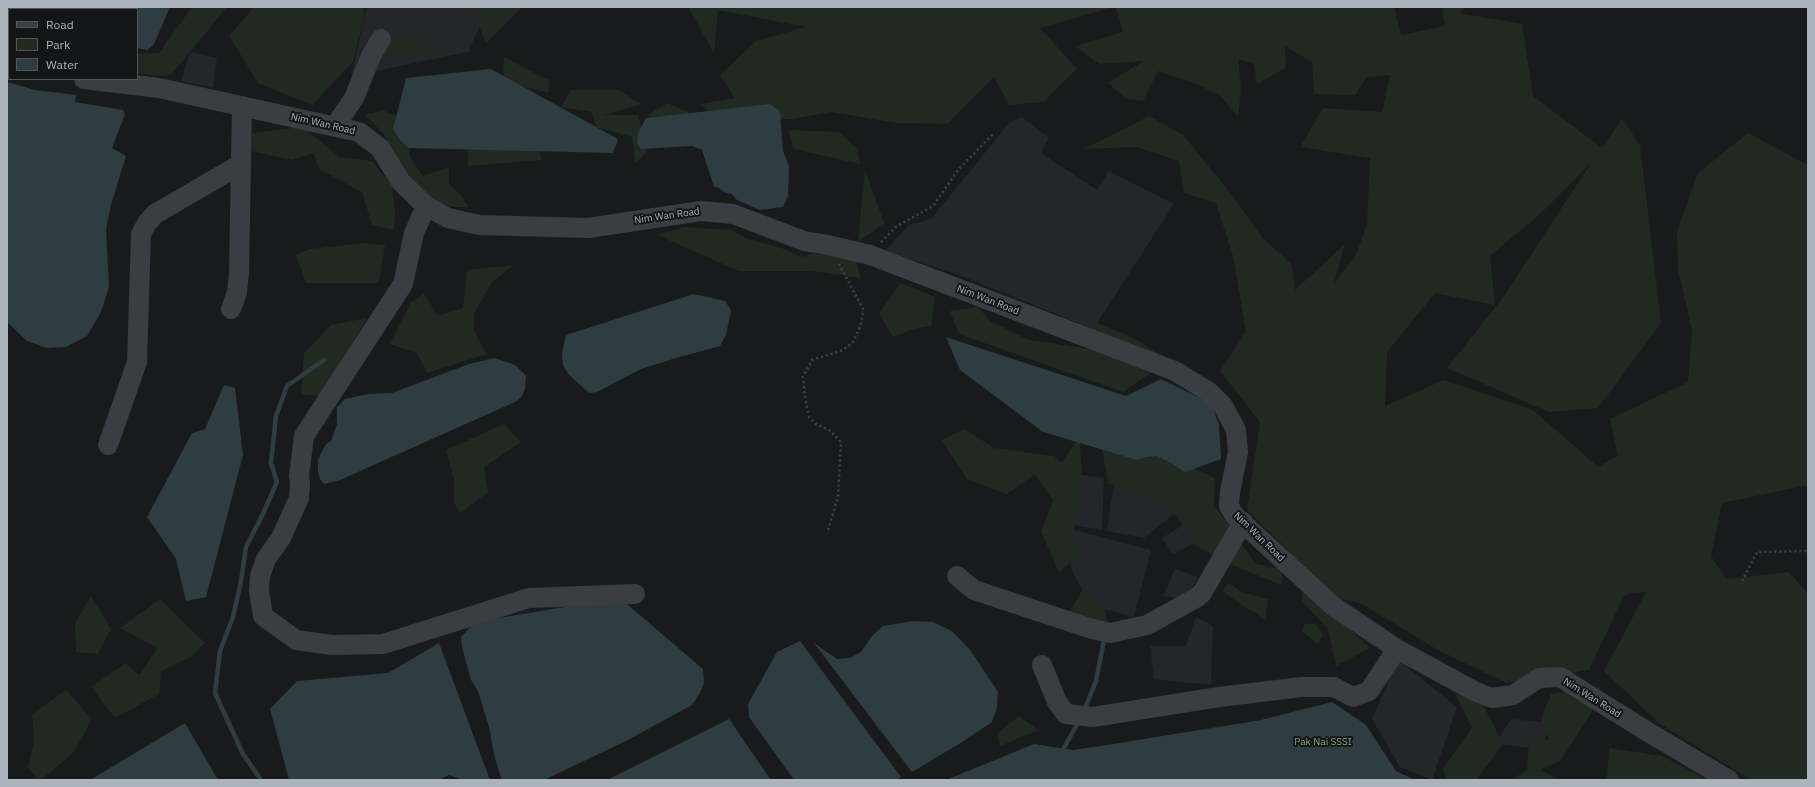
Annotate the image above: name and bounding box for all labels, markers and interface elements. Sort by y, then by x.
legend [8,8,138,80]
text: Road [46,17,74,32]
text: Park [46,37,70,52]
text: Water [46,57,78,72]
street label: Nim Wan Road [290,111,356,137]
street label: Nim Wan Road [634,205,700,227]
street label: Nim Wan Road [955,283,1021,317]
street label: Nim Wan Road [1231,510,1287,564]
street label: Nim Wan Road [1561,675,1623,721]
park label: Pak Nai SSSI [1294,736,1352,748]

